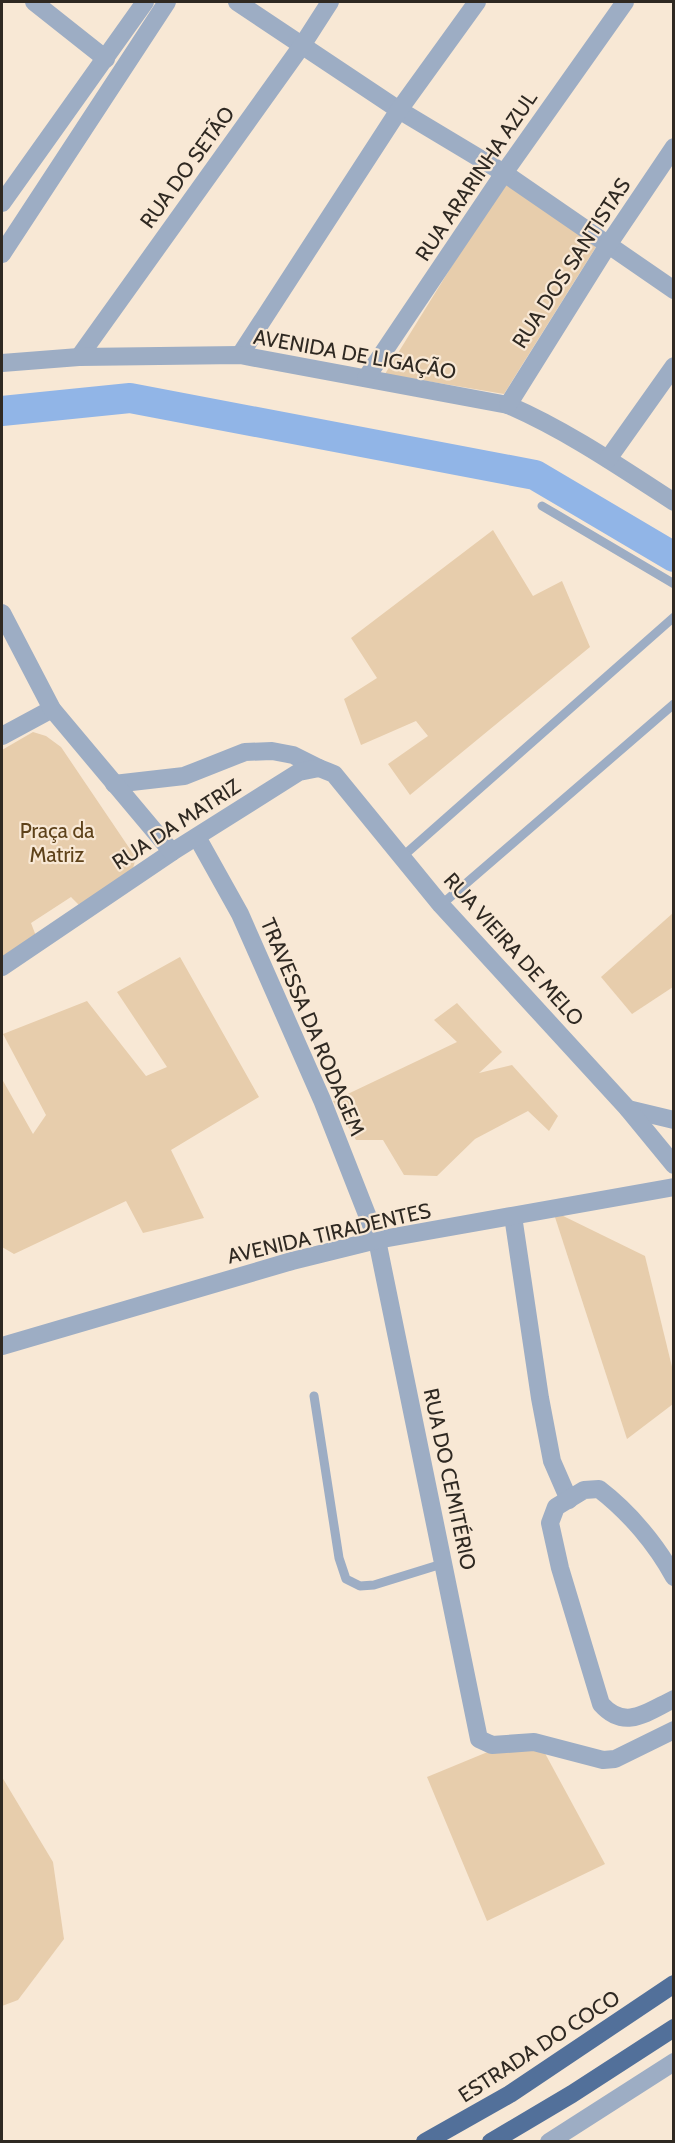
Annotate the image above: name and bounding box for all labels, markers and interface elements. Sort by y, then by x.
street label: RUA ARARINHA AZUL [410,86,542,266]
street label: RUA DO SETÃO [134,101,239,233]
street label: RUA DOS SANTISTAS [507,173,635,353]
street label: AVENIDA DE LIGAÇÃO [252,323,458,384]
street label: RUA DA MATRIZ [107,773,245,875]
park label: Praça da Matriz [20,818,94,867]
street label: RUA VIEIRA DE MELO [439,867,589,1031]
street label: TRAVESSA DA RODAGEM [256,914,370,1140]
street label: AVENIDA TIRADENTES [225,1197,433,1269]
street label: RUA DO CEMITÉRIO [419,1386,481,1572]
street label: ESTRADA DO COCO [454,1985,624,2107]

